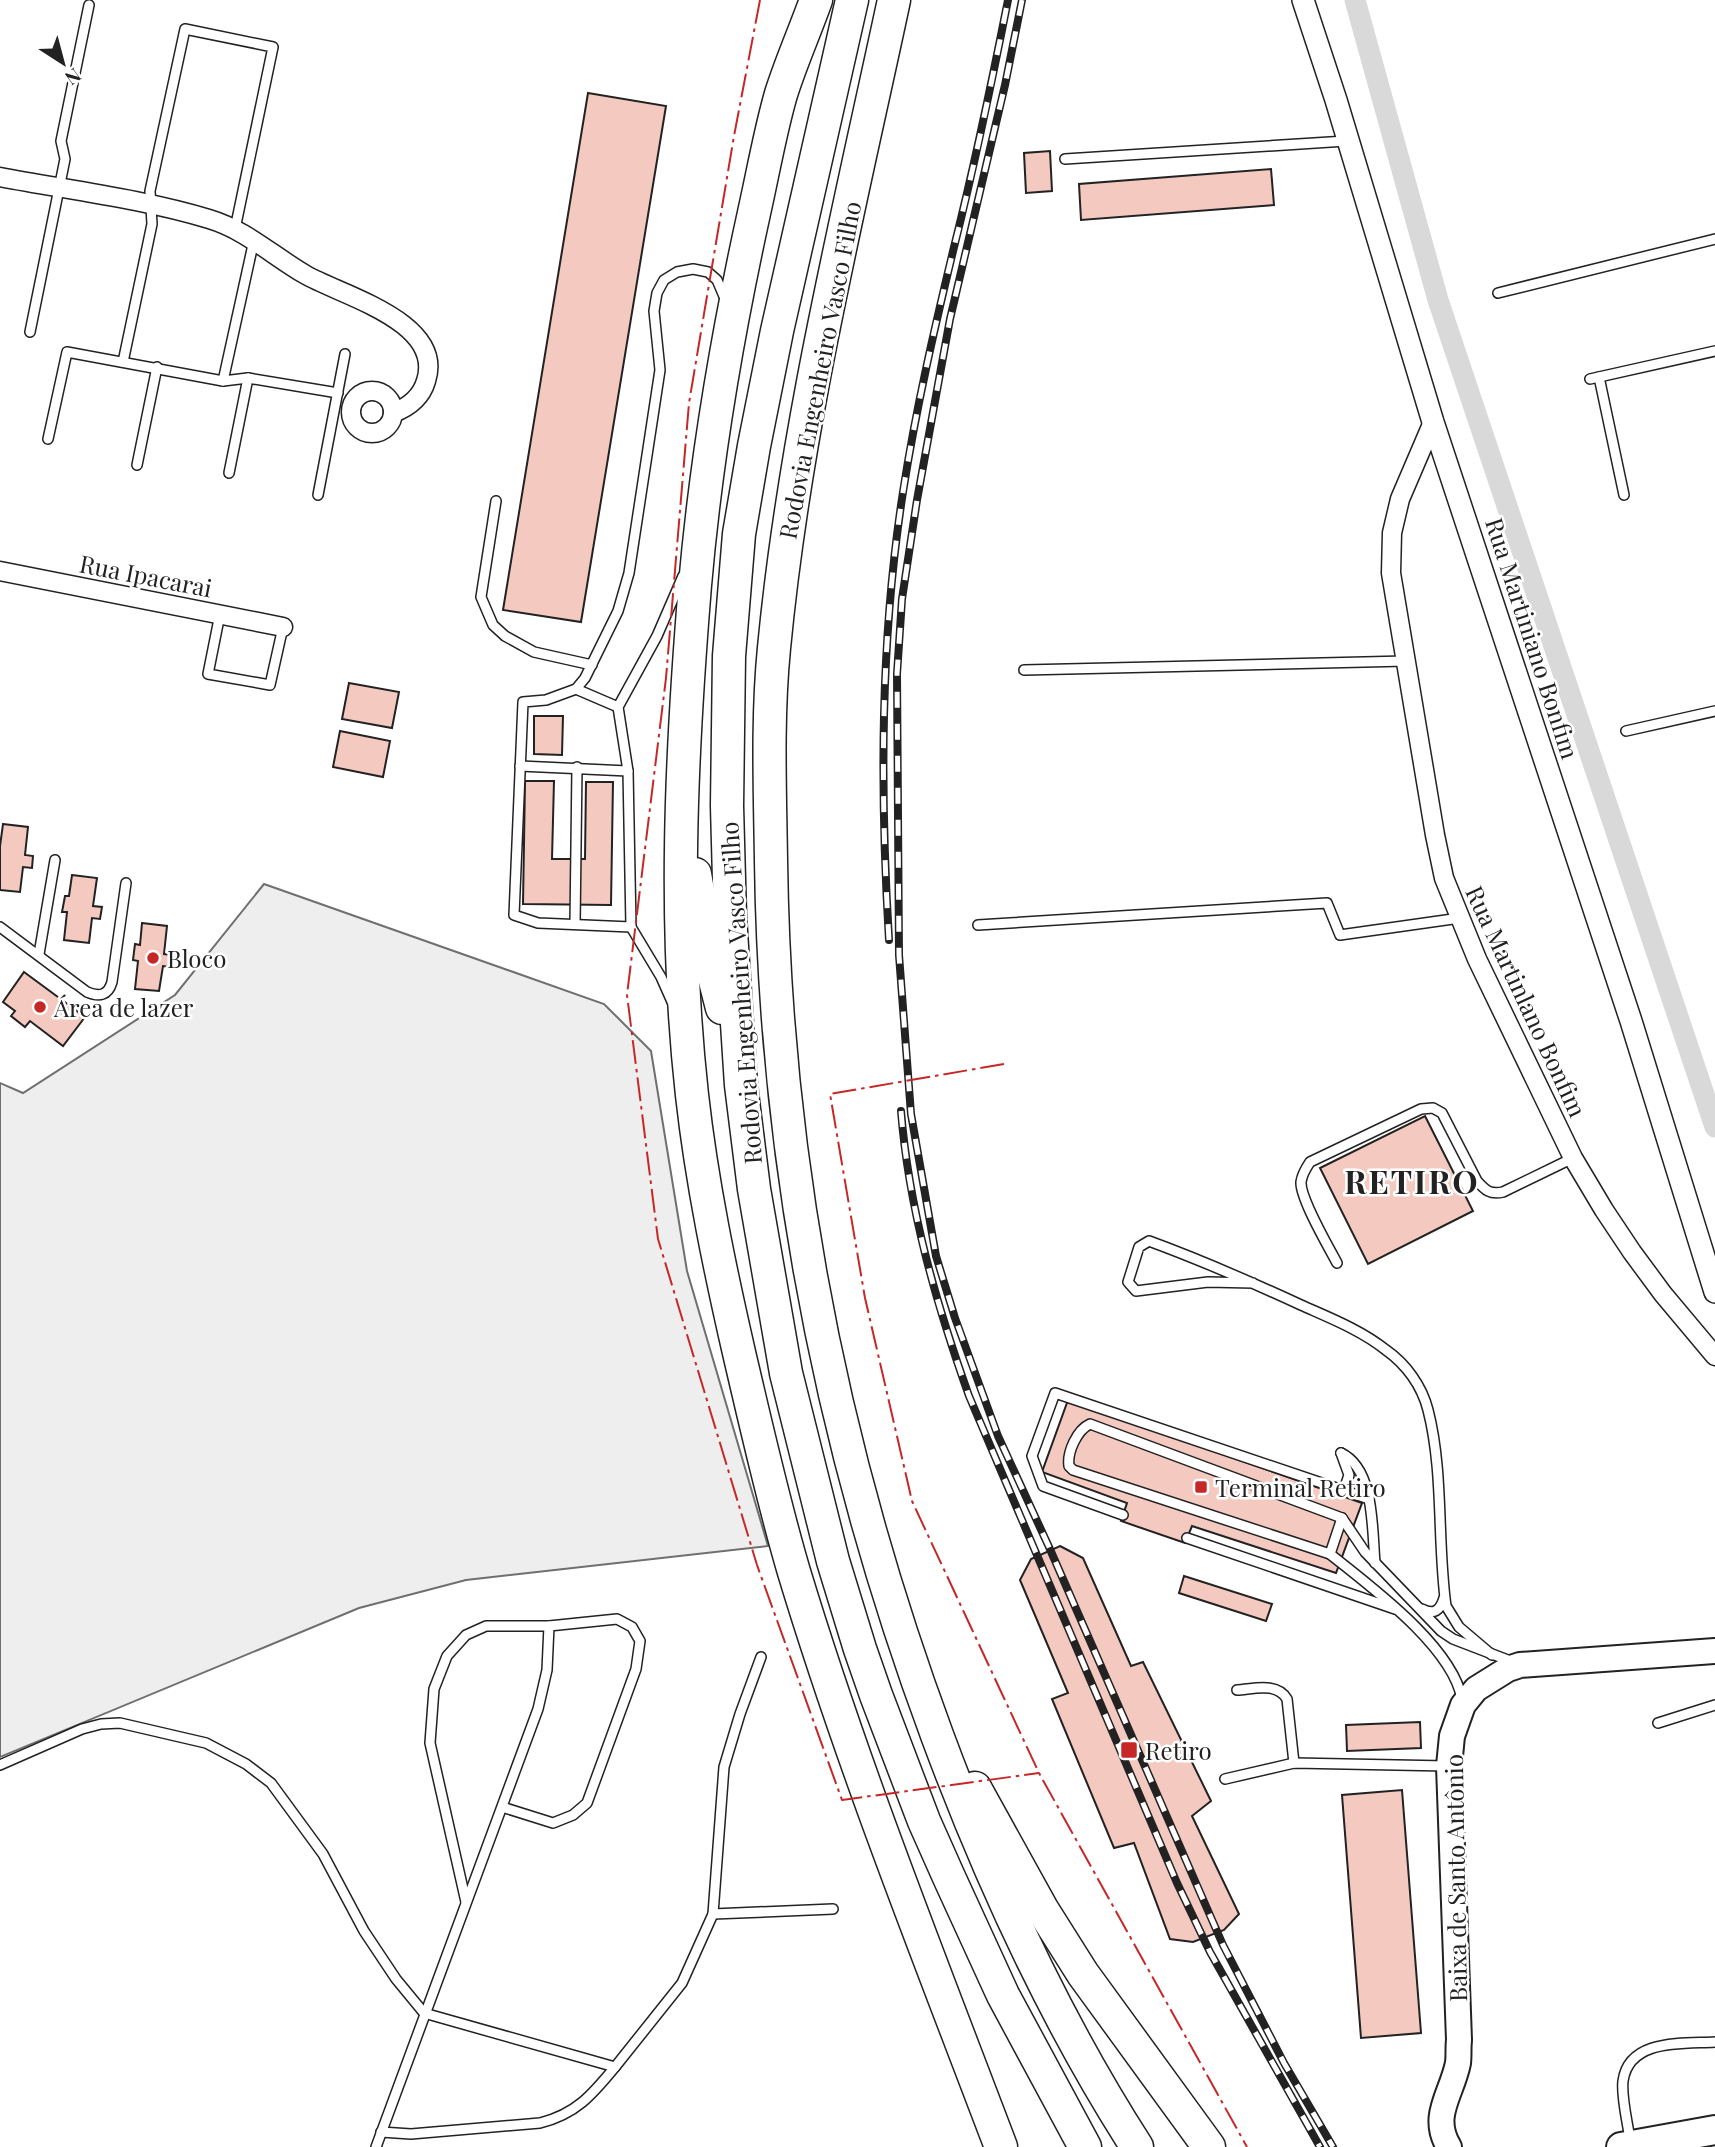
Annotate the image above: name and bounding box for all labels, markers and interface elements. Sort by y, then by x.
north arrow [28,28,98,98]
text: N [60,63,87,92]
street label: Rodovia Engenheiro Vasco Filho [771,198,867,542]
street label: Rua Martiniano Bonfim [1479,513,1587,763]
street label: Rua Ipacarai [77,546,215,604]
street label: Rodovia Engenheiro Vasco Filho [712,821,768,1165]
street label: Rua Martinlano Bonfim [1459,880,1595,1122]
place label: Bloco [167,942,226,974]
marker: Bloco [145,950,161,966]
place label: Área de lazer [53,991,194,1023]
marker: Área de lazer [32,999,48,1015]
district label: RETIRO [1344,1159,1480,1202]
place label: Terminal Retiro [1215,1471,1386,1503]
marker: Terminal Retiro [1193,1479,1209,1495]
place label: Retiro [1145,1734,1212,1766]
marker: Retiro [1119,1740,1139,1760]
street label: Baixa de Santo Antônio [1437,1754,1473,2002]

